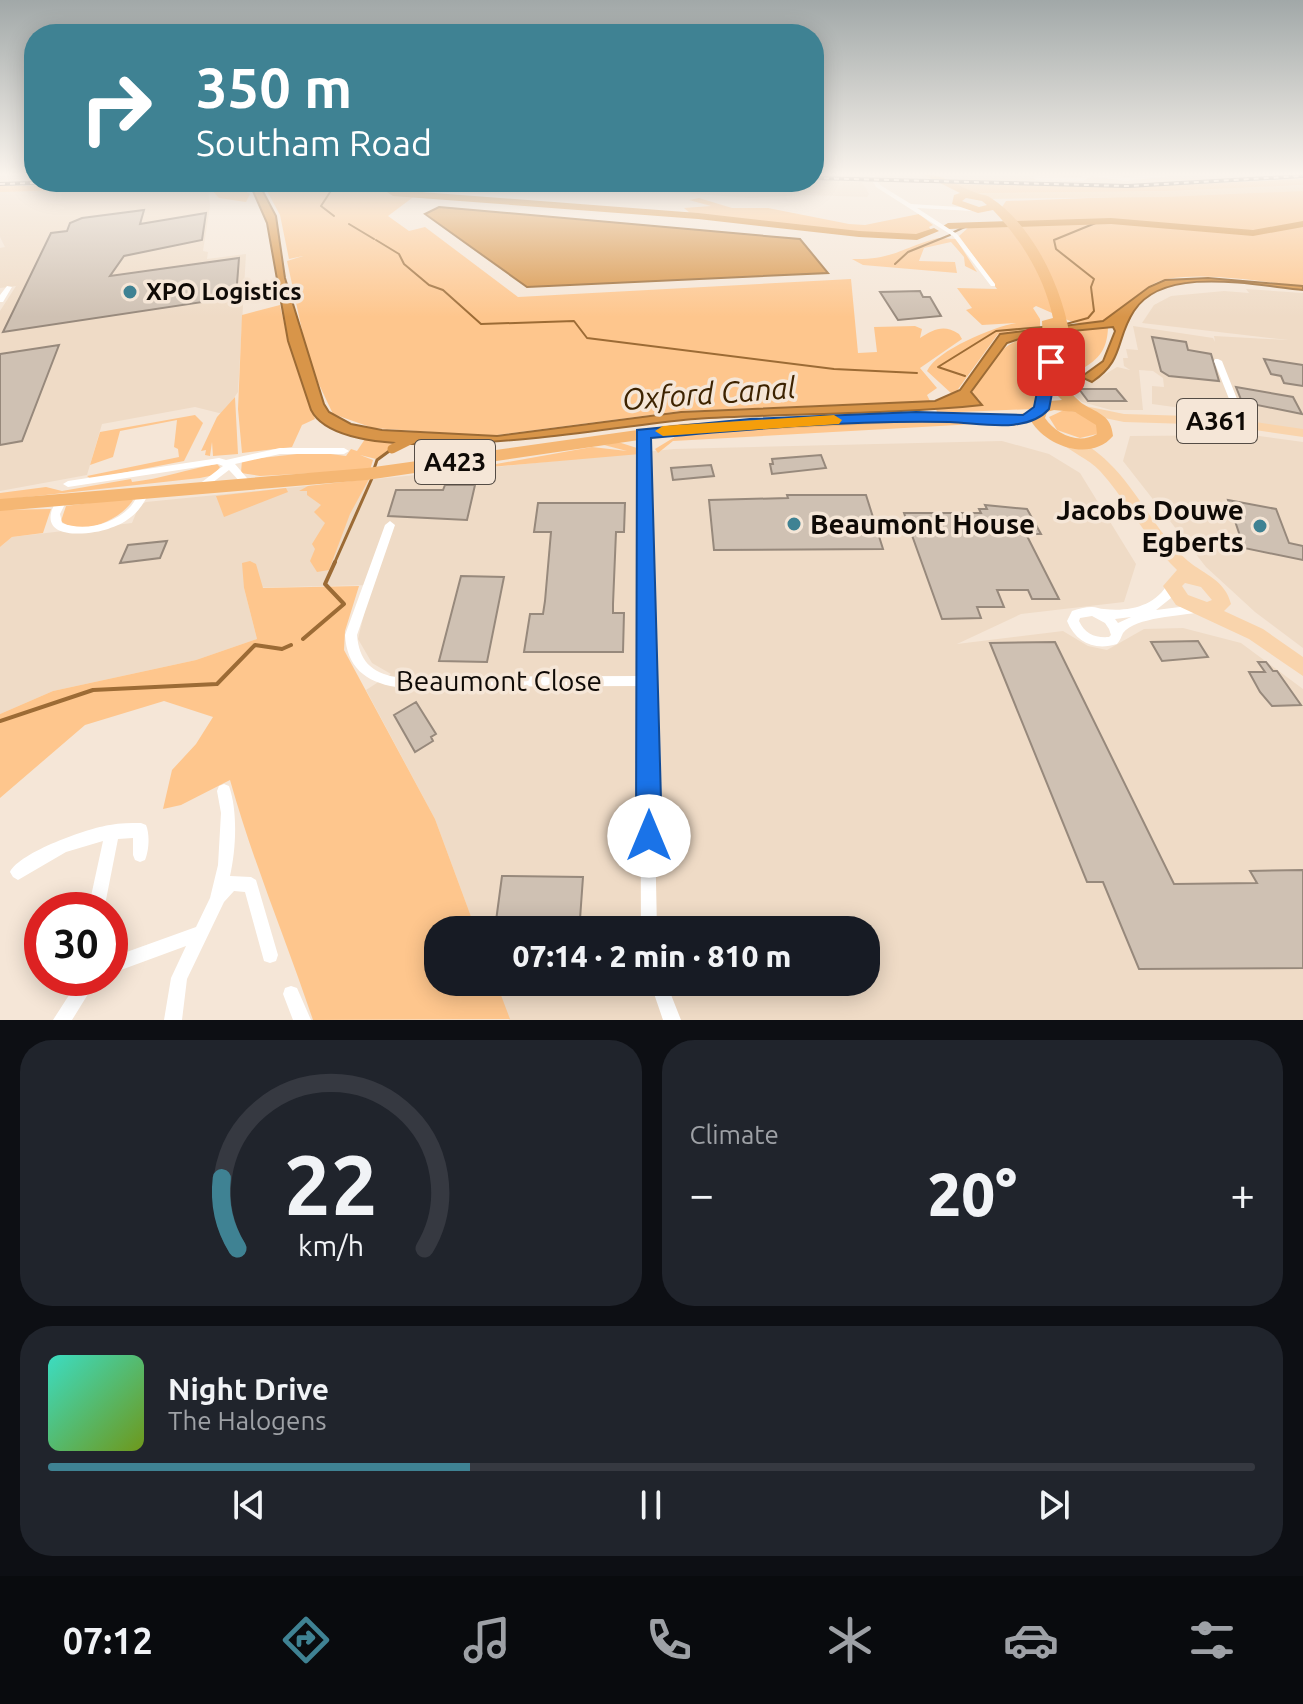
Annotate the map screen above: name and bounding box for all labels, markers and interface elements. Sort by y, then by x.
icon: right [64,56,168,160]
text: 350 m [196,56,352,119]
text: Southam Road [196,122,432,163]
place label: XPO Logistics [146,278,302,305]
marker: XPO Logistics [121,283,139,301]
pin [1017,328,1085,396]
icon: arrive [1029,340,1073,384]
water label: Oxford Canal [621,370,798,416]
road number: A361 [1177,399,1257,443]
road number: A423 [415,440,495,484]
place label: Jacobs Douwe Egberts [1056,494,1244,557]
place label: Beaumont House [810,508,1035,539]
marker: Beaumont House [785,515,803,533]
marker: Jacobs Douwe Egberts [1251,517,1269,535]
street label: Beaumont Close [396,665,602,696]
position arrow [607,794,691,878]
speed limit sign: 30 [24,892,128,996]
text: 07:14 · 2 min · 810 m [513,939,791,973]
text: Climate [690,1120,779,1149]
text: 22 [284,1137,378,1231]
text: 20° [928,1160,1017,1227]
text: − [690,1169,714,1218]
text: + [1230,1169,1255,1218]
text: km/h [298,1229,364,1261]
text: Night Drive [168,1372,329,1406]
text: The Halogens [168,1406,327,1435]
icon: previous [227,1483,271,1527]
icon: pause [629,1483,673,1527]
icon: next [1032,1483,1076,1527]
icon: directions [278,1612,334,1668]
icon: music [459,1612,515,1668]
icon: phone [641,1612,697,1668]
icon: climate [822,1612,878,1668]
icon: car [1003,1612,1059,1668]
icon: filters [1184,1612,1240,1668]
text: 07:12 [63,1620,153,1661]

